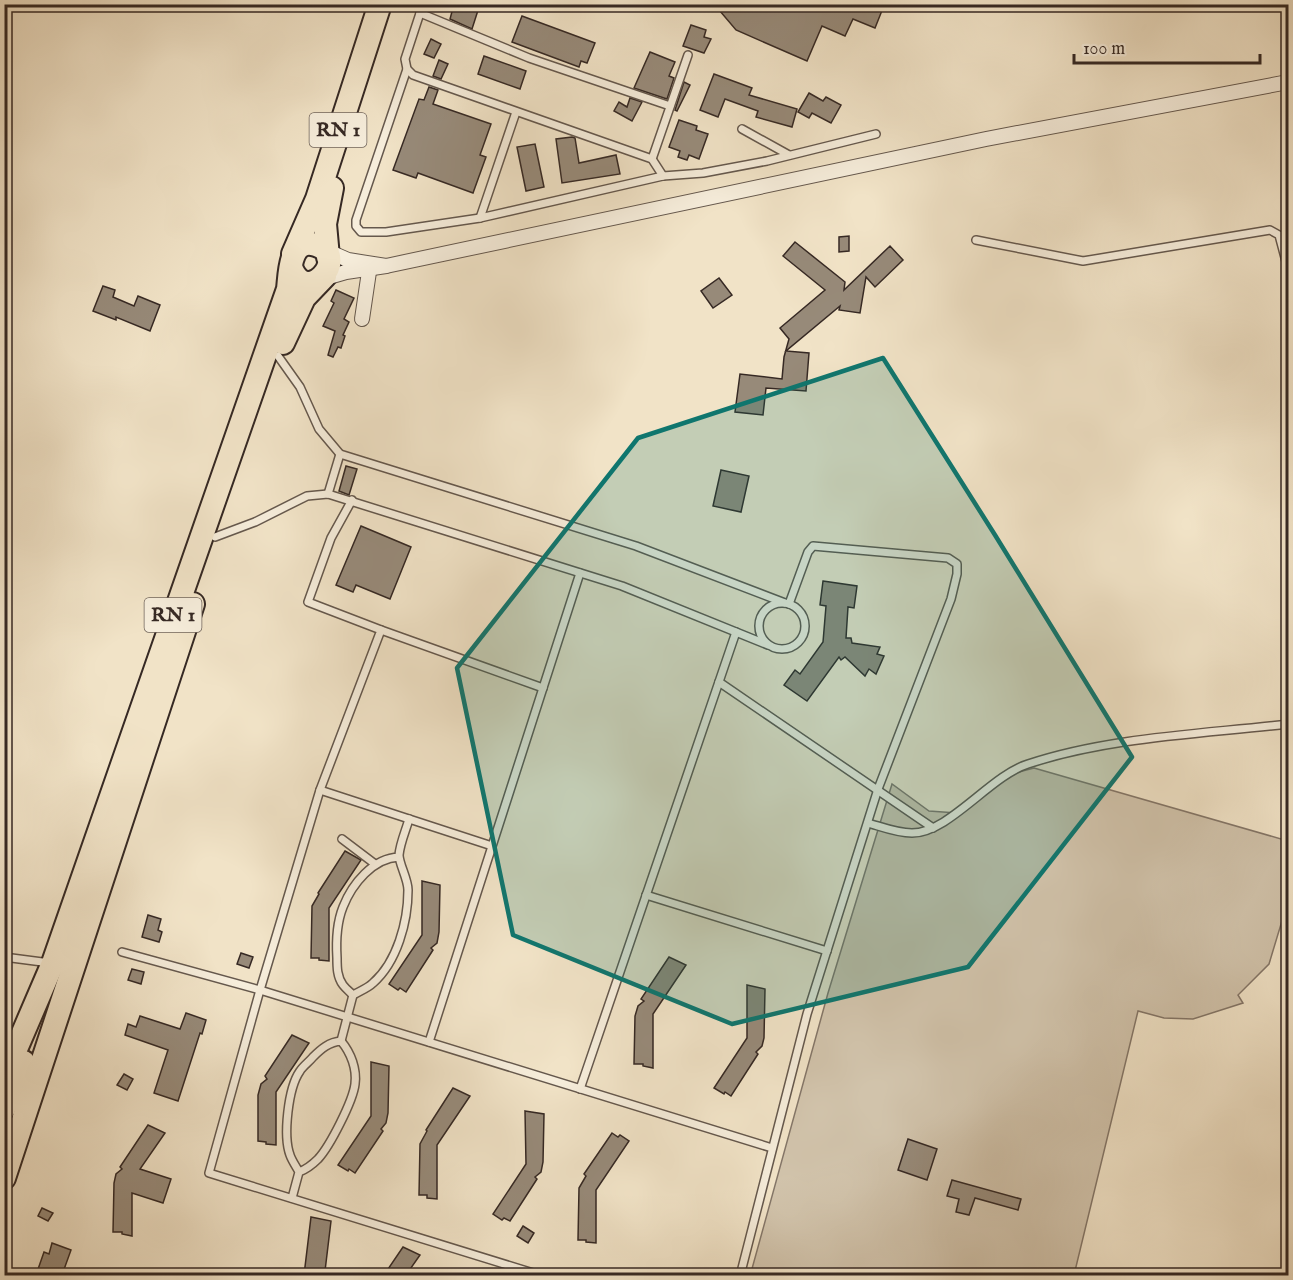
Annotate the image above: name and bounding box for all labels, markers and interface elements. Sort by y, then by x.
scale bar [1074,27,1260,65]
text: 100 m [1083,38,1125,61]
road number: RN 1 [310,113,366,147]
road number: RN 1 [144,598,201,632]

